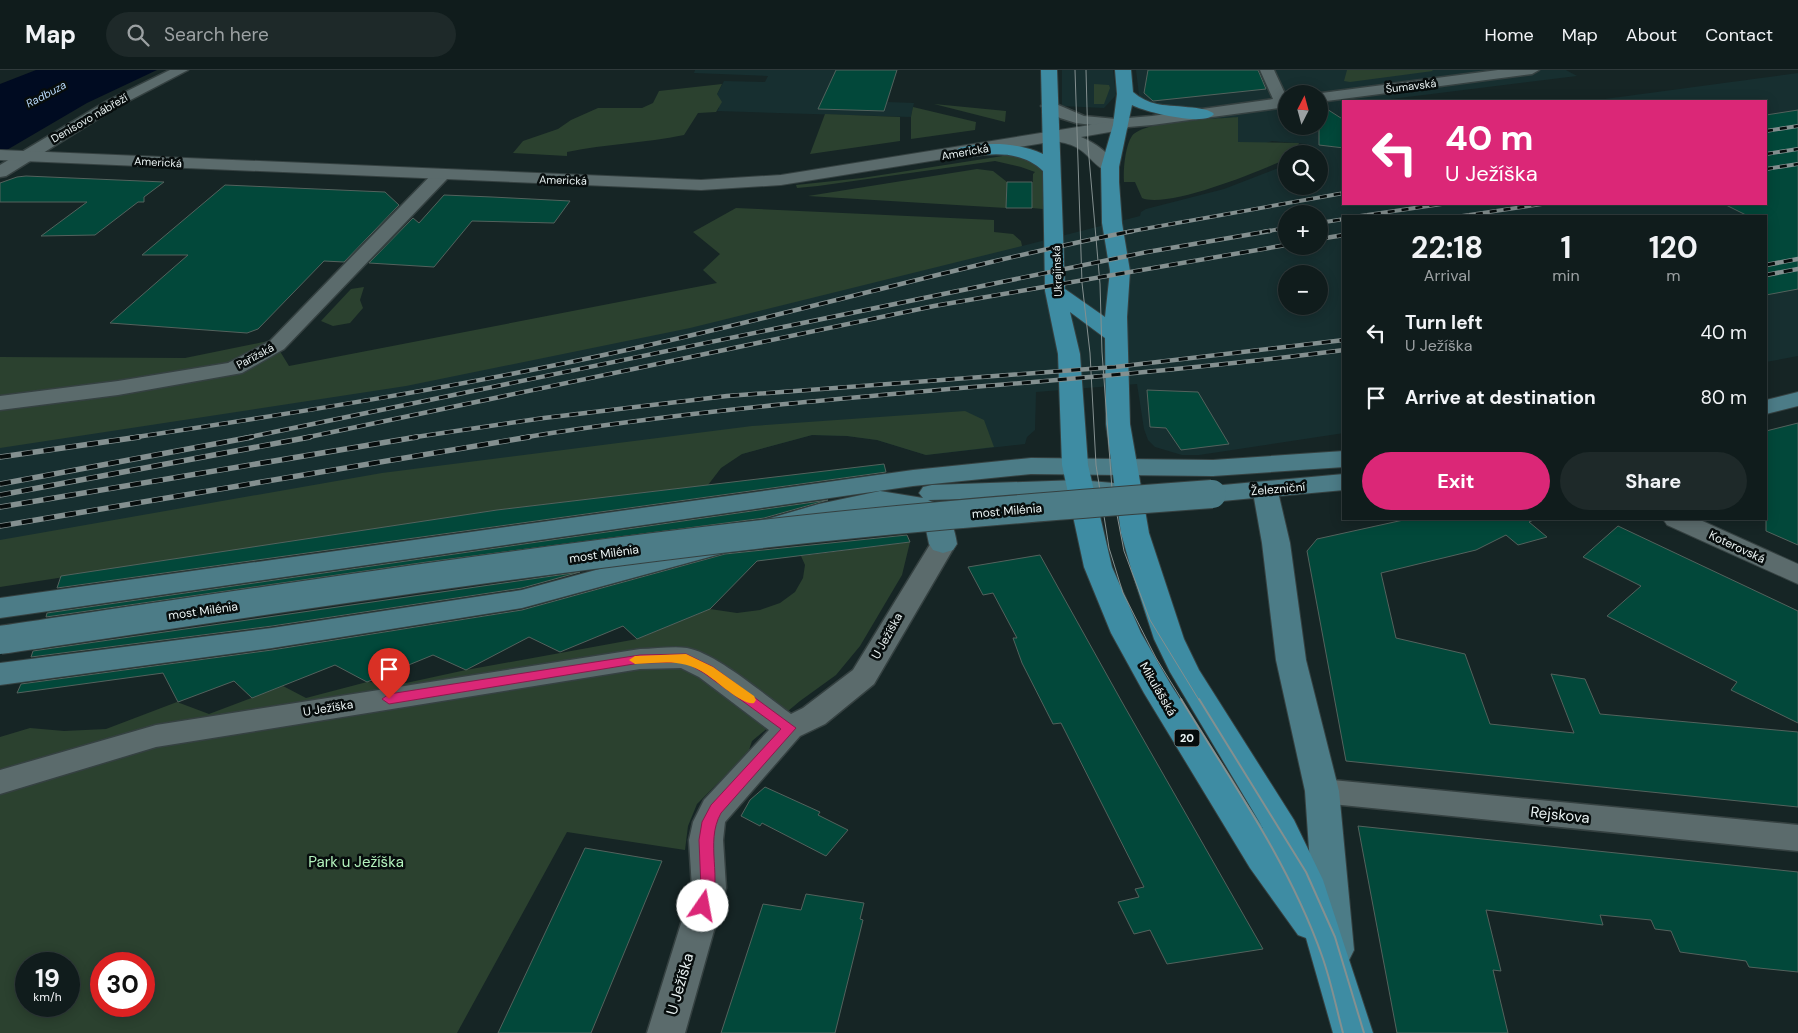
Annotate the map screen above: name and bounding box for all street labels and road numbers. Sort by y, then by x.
street label: Šumavská [1385,76,1437,96]
street label: Denisovo nábřeží [48,90,130,146]
street label: Americká [940,141,990,163]
street label: Americká [134,154,182,170]
street label: Americká [539,172,587,188]
street label: Ukrajinská [1049,245,1065,297]
street label: Pařížská [234,340,276,372]
street label: Železniční [1250,479,1306,499]
street label: most Milénia [971,500,1043,522]
street label: Koterovská [1706,527,1768,567]
street label: most Milénia [568,541,640,567]
street label: most Milénia [167,598,239,624]
street label: U Ježíška [868,610,906,662]
street label: Mikulášská [1136,659,1180,719]
street label: U Ježíška [302,696,354,720]
road number: 20 [1174,730,1200,746]
street label: Rejskova [1529,802,1591,828]
street label: U Ježíška [662,951,698,1017]

